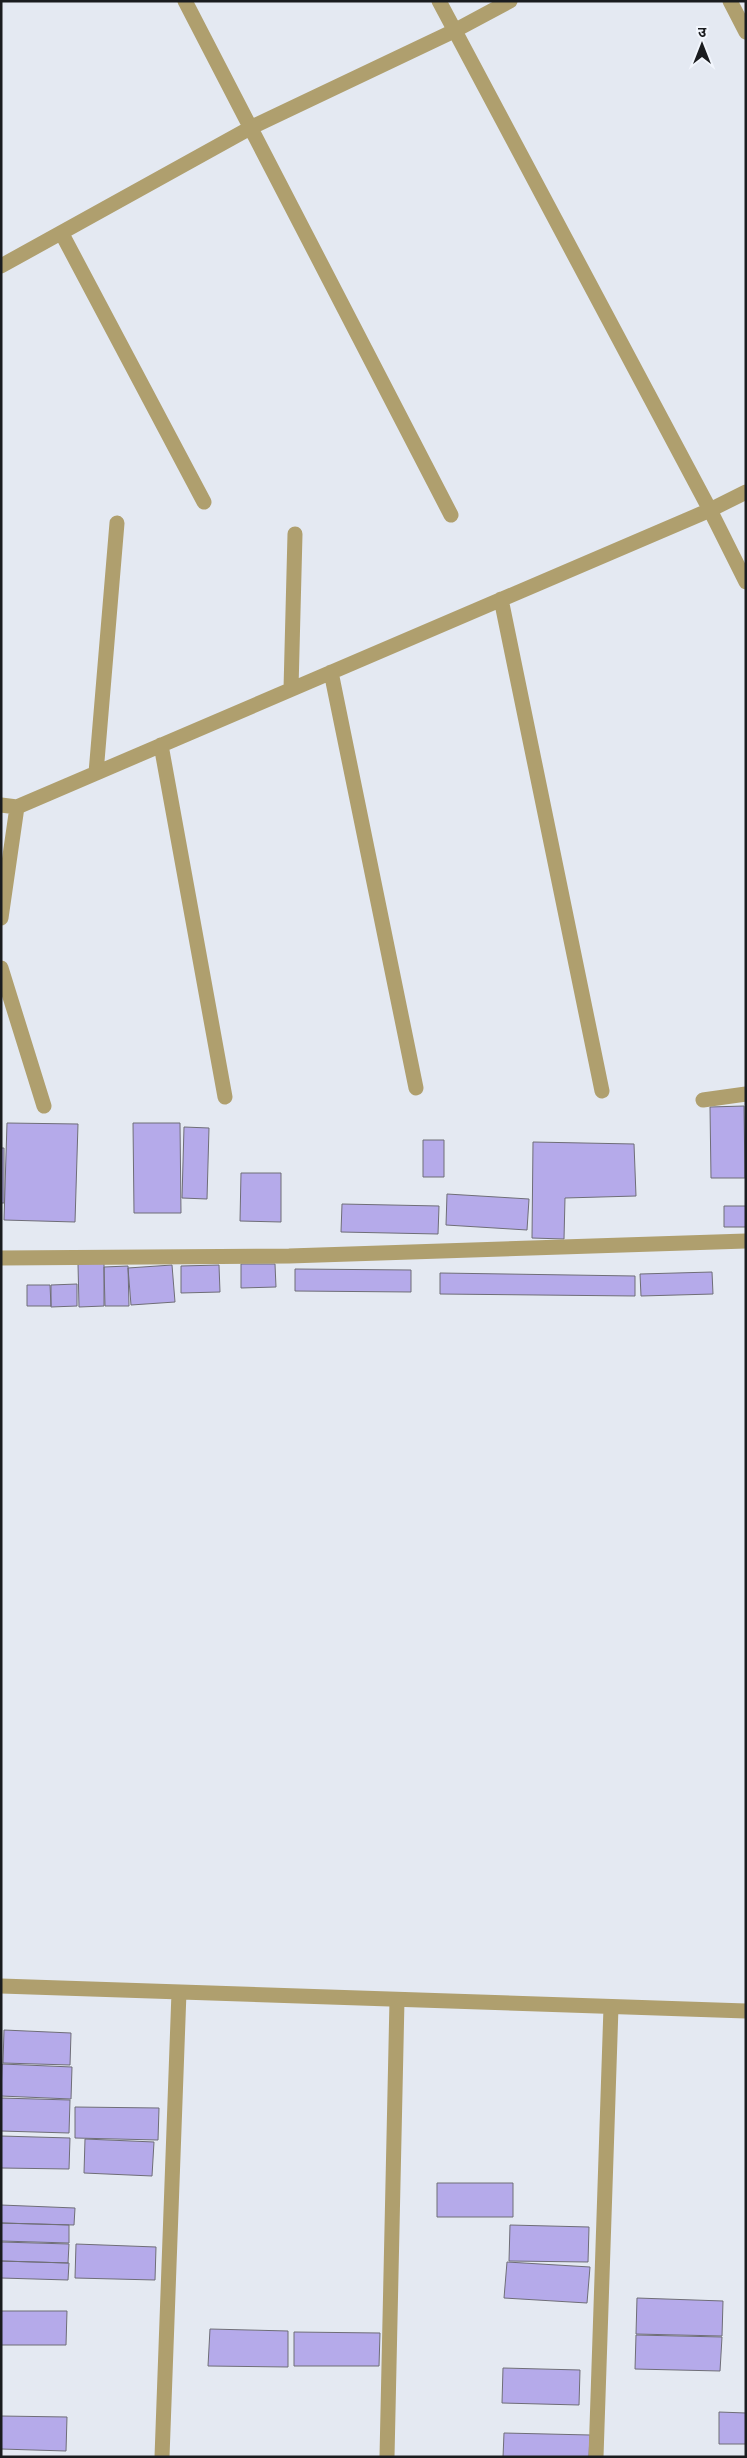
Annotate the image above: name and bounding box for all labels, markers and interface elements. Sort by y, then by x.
north arrow [677,20,727,70]
text: उ [698,24,707,40]

